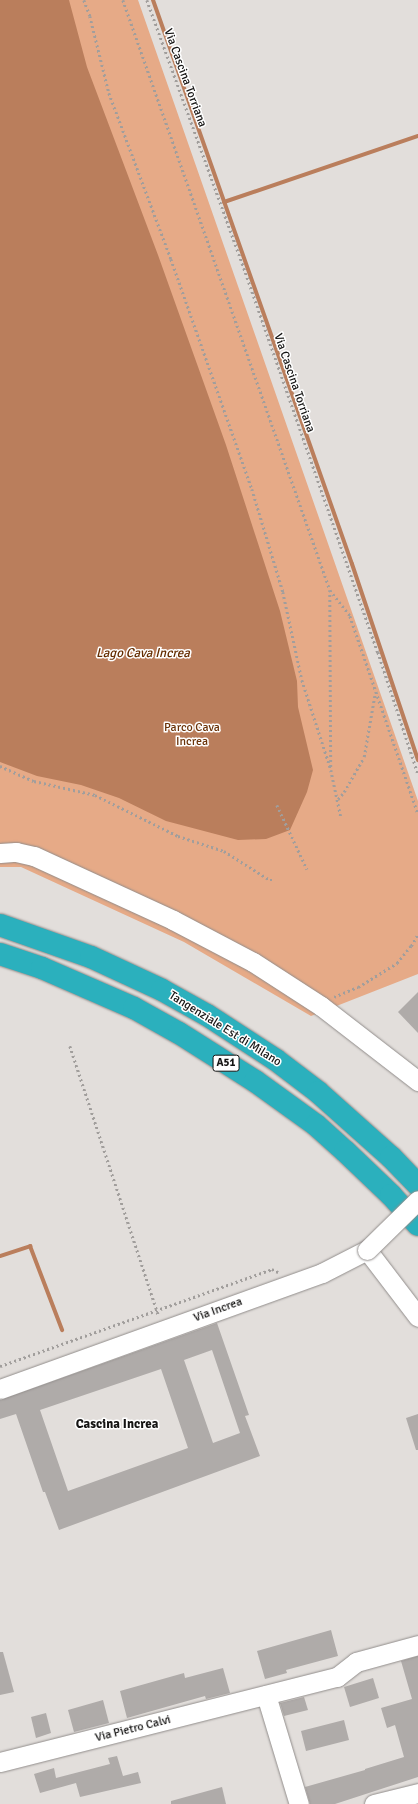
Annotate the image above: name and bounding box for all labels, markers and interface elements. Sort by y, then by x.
street label: Via Cascina Torriana [160,27,210,129]
street label: Via Cascina Torriana [270,332,318,434]
water label: Lago Cava Increa [96,645,190,661]
park label: Parco Cava Increa [164,721,220,749]
street label: Tangenziale Est di Milano [166,989,284,1069]
road number: A51 [212,1054,240,1072]
street label: Via Increa [192,1295,244,1325]
district label: Cascina Increa [76,1416,158,1432]
street label: Via Pietro Calvi [94,1713,172,1745]

